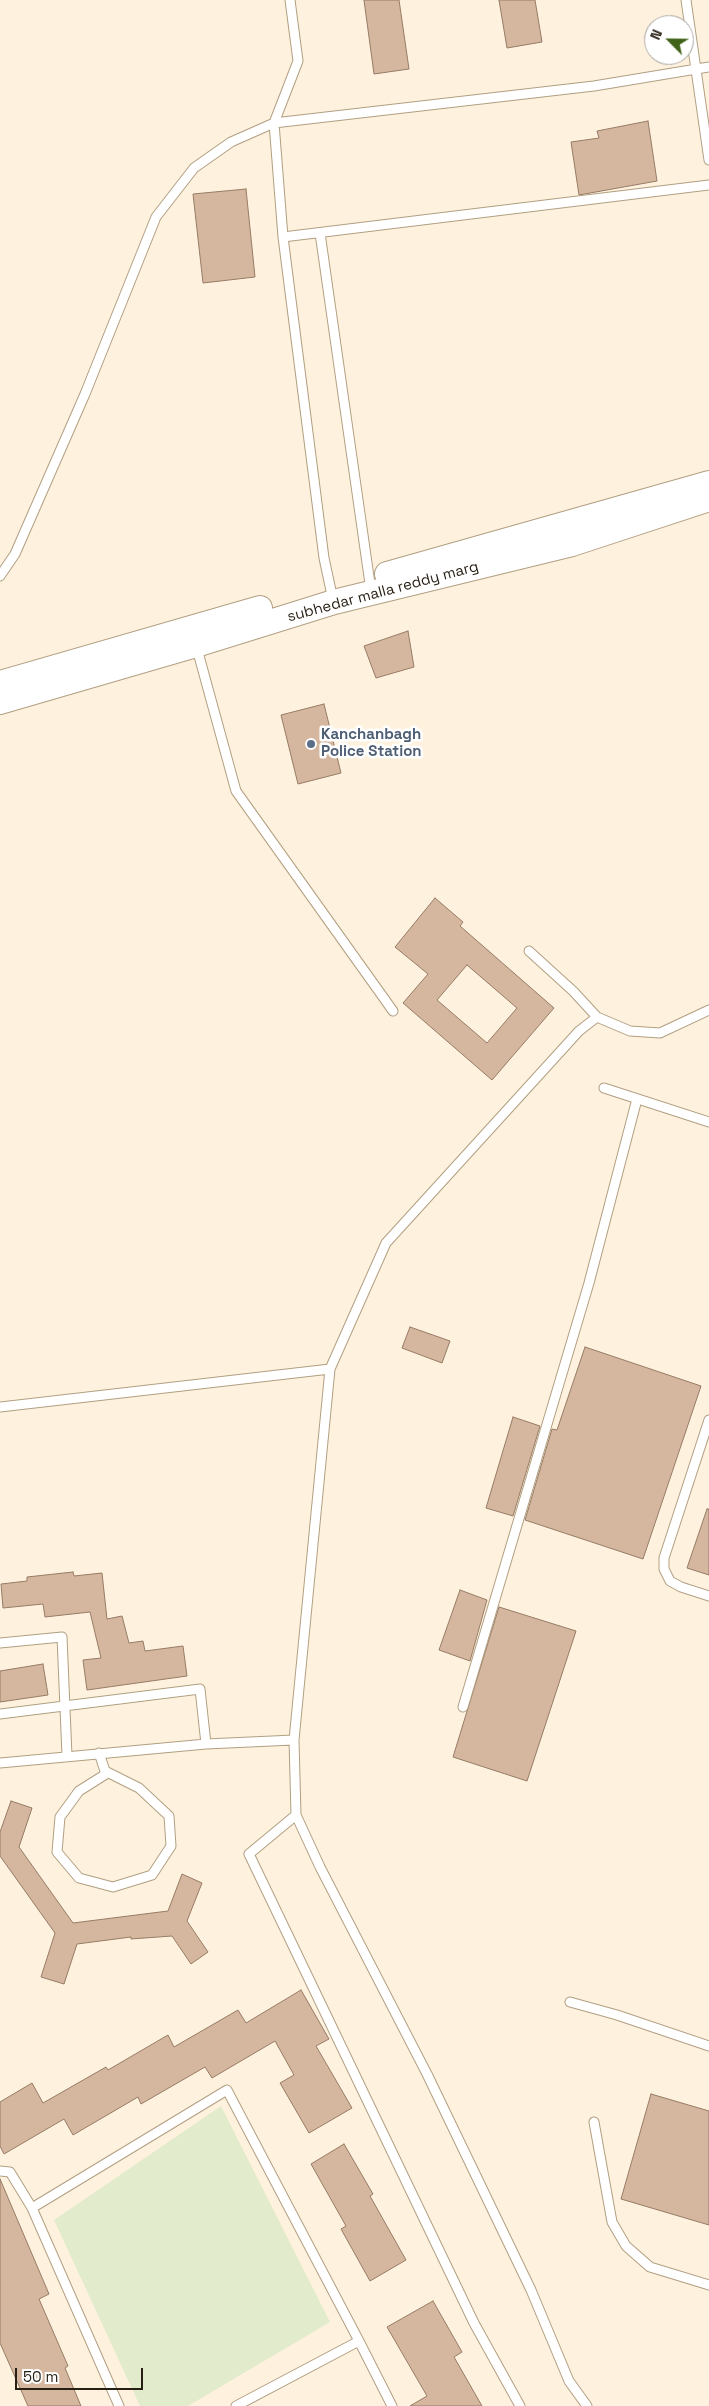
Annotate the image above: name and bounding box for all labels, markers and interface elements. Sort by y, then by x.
north arrow [644,15,694,65]
text: N [646,27,666,42]
street label: subhedar malla reddy marg [285,558,481,626]
place label: Kanchanbagh Police Station [321,726,422,761]
marker: Kanchanbagh Police Station [305,738,317,750]
scale bar [18,2358,145,2390]
text: 50 m [23,2367,58,2386]

